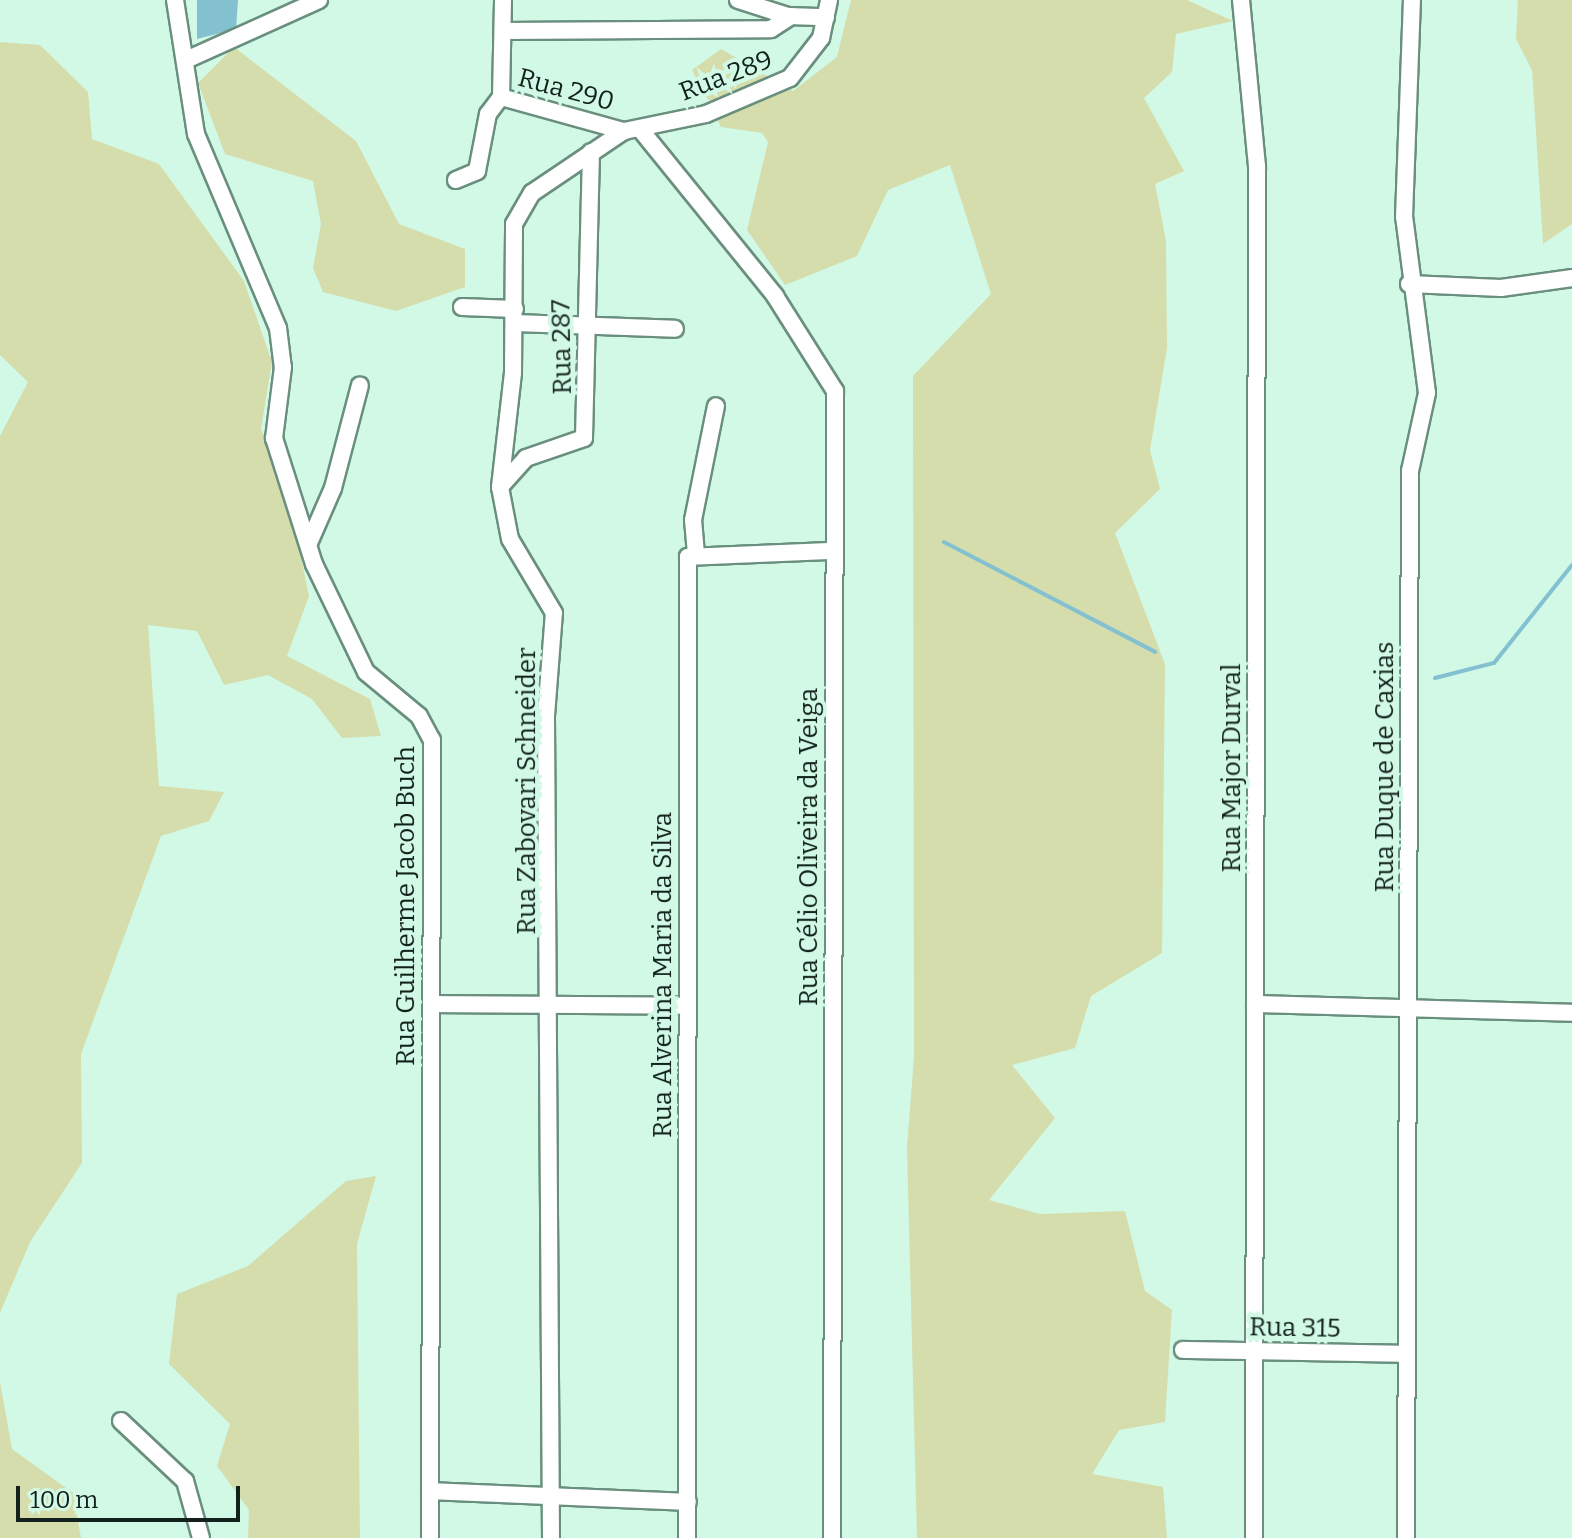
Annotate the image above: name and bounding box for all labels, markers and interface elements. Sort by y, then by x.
street label: Rua 289 [675,44,777,108]
street label: Rua 290 [515,62,617,118]
street label: Rua 287 [546,299,578,395]
street label: Rua Duque de Caxias [1369,642,1401,892]
street label: Rua Zabovari Schneider [511,647,543,935]
street label: Rua Major Durval [1216,664,1248,872]
street label: Rua Célio Oliveira da Veiga [793,688,825,1006]
street label: Rua Guilherme Jacob Buch [390,746,422,1066]
street label: Rua Alverina Maria da Silva [647,812,679,1138]
street label: Rua 315 [1249,1312,1341,1344]
scale bar [20,1470,244,1520]
text: 100 m [30,1486,98,1514]

